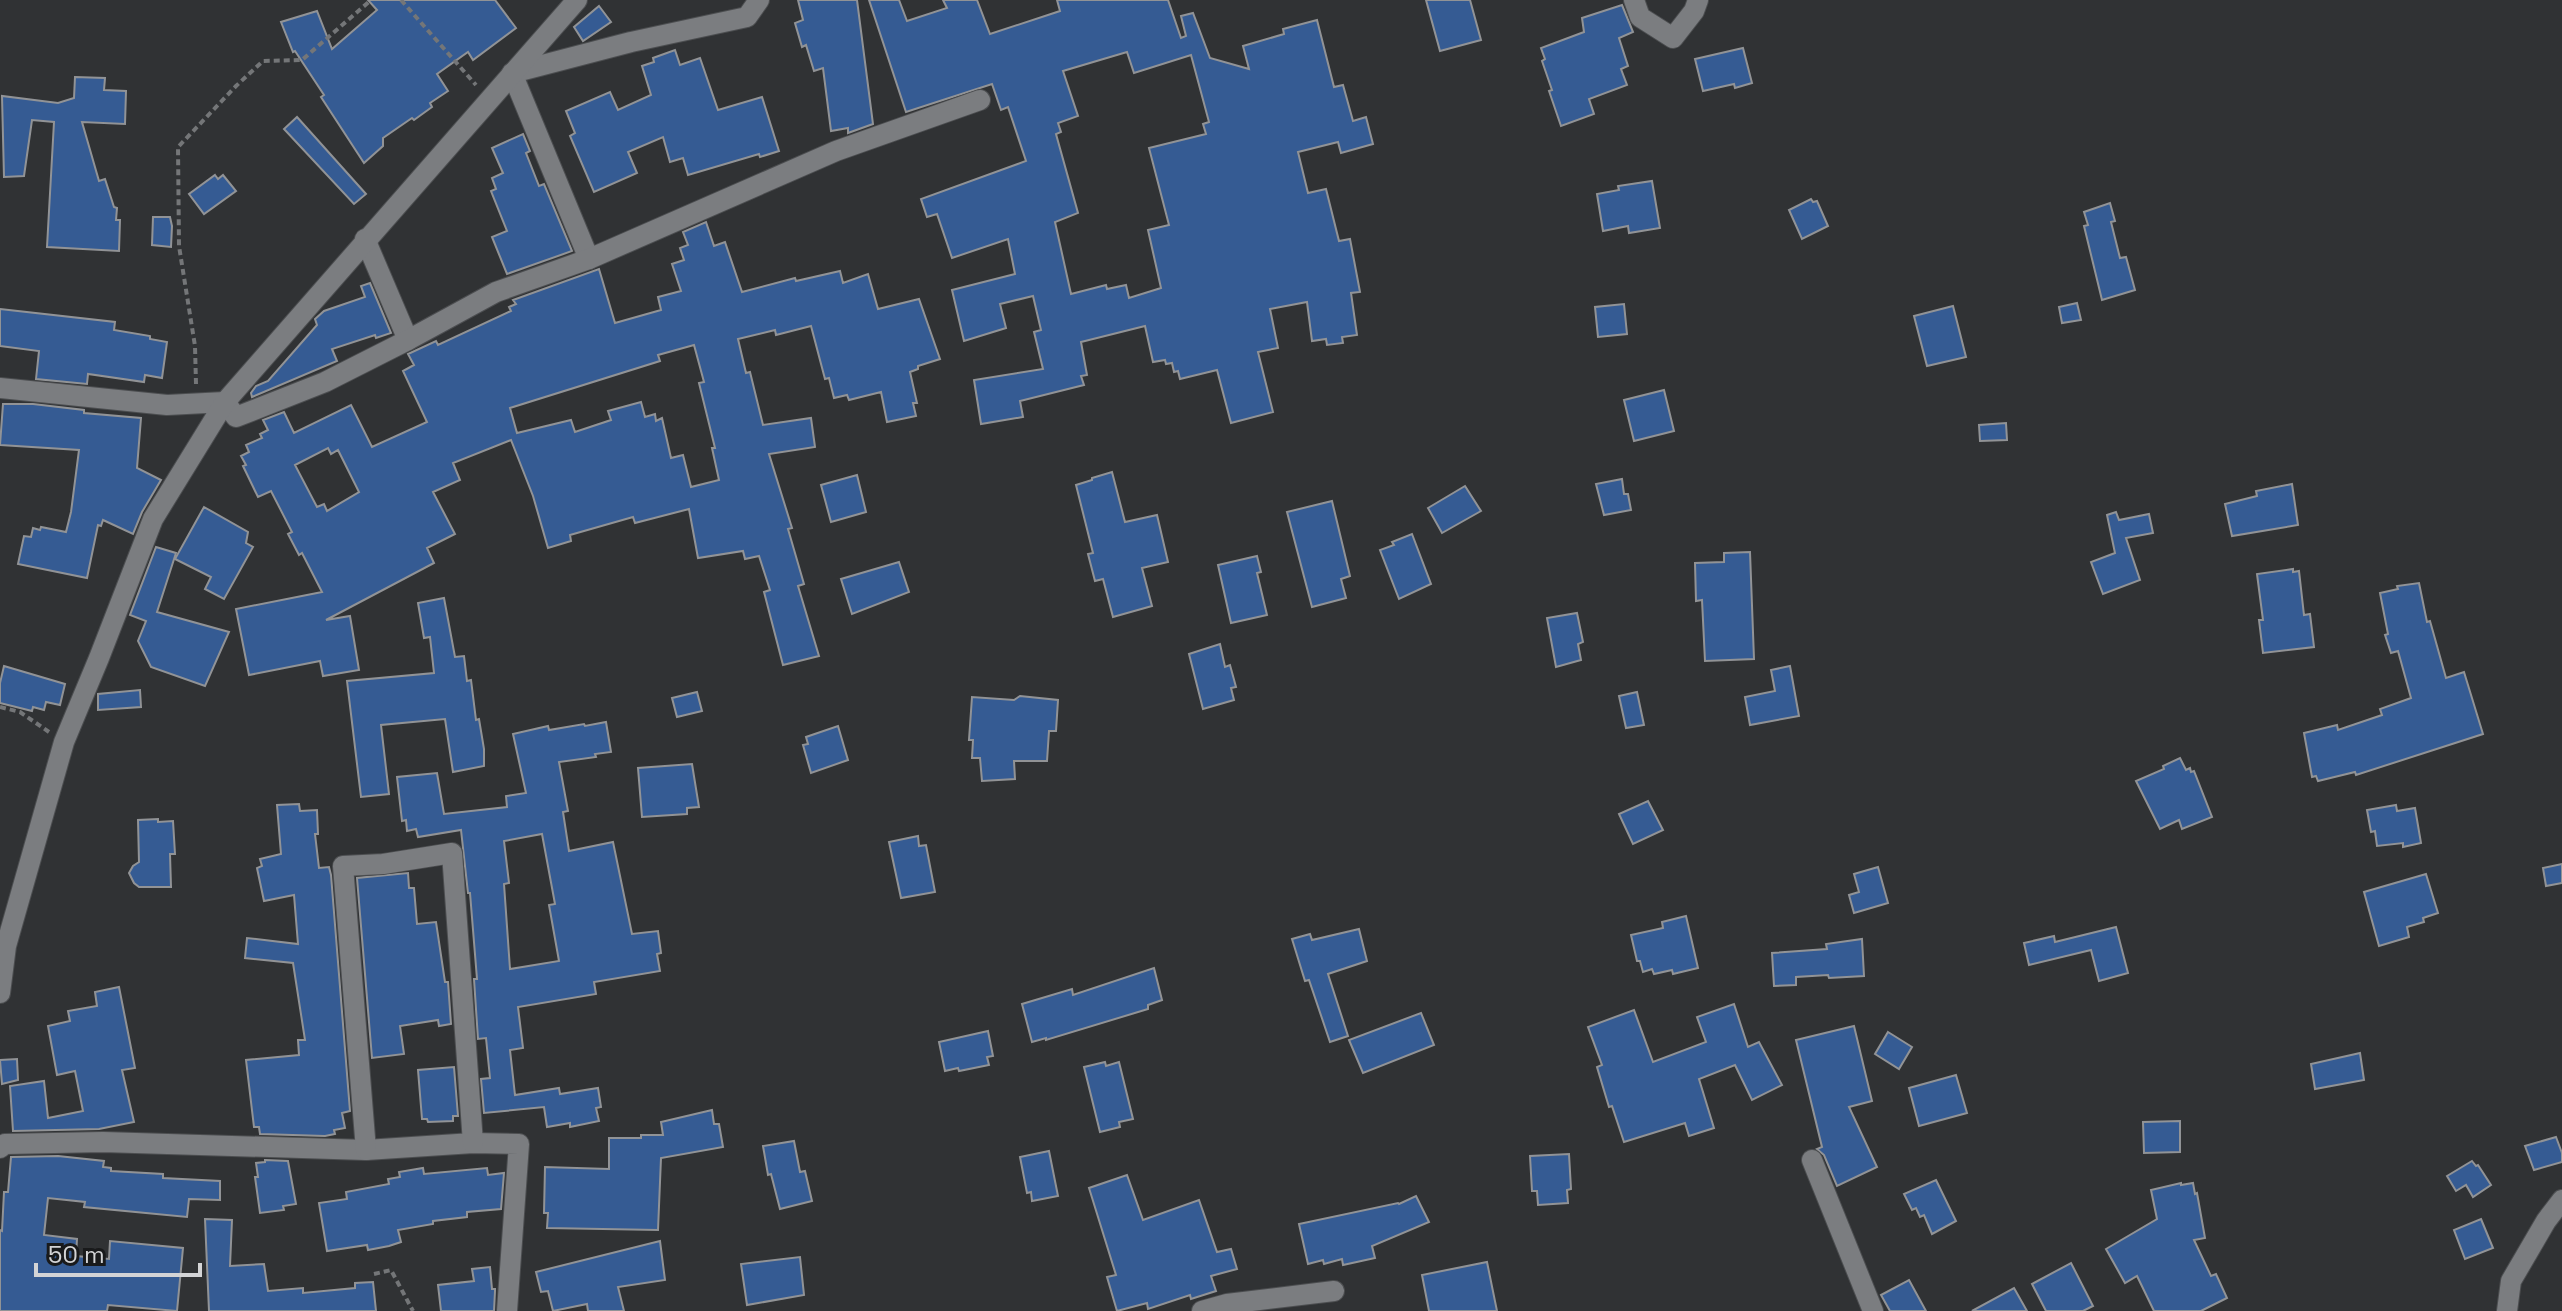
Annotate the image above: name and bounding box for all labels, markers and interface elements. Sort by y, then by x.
scale bar [36,1227,200,1277]
text: 50 m [48,1239,105,1270]

